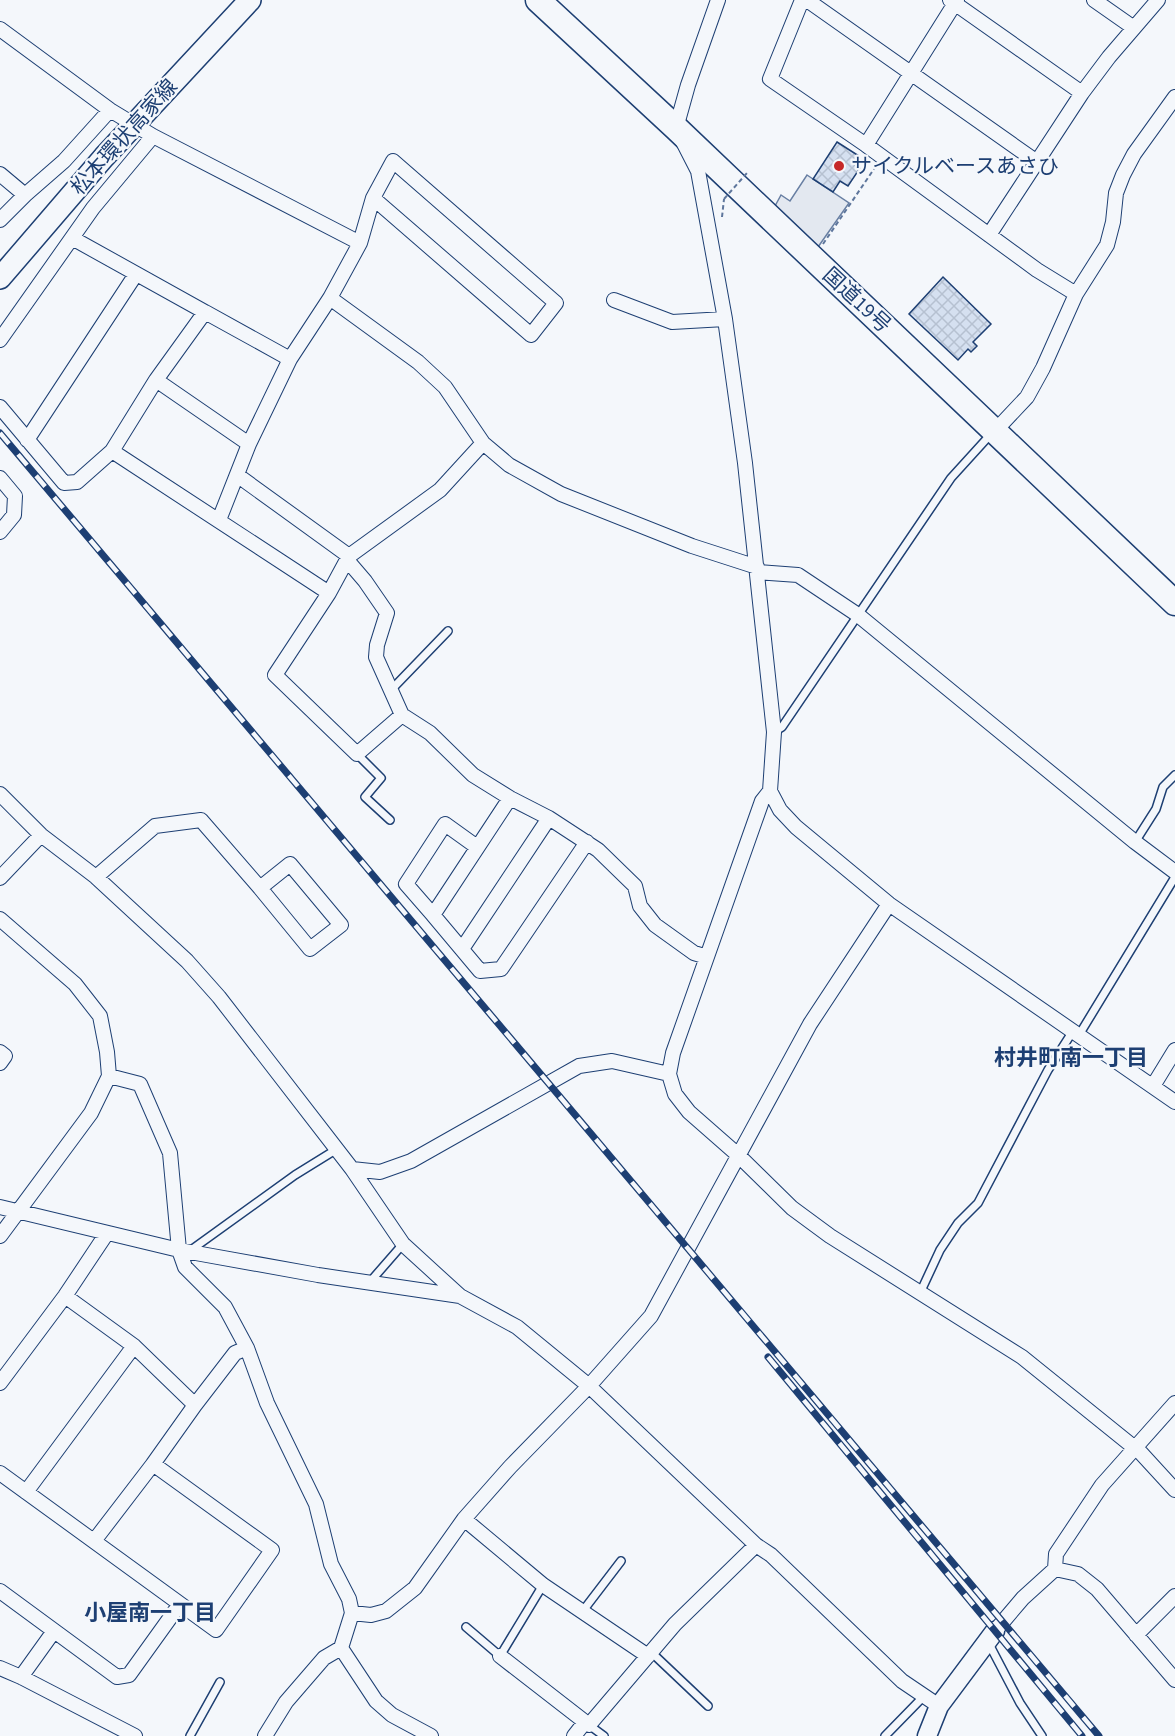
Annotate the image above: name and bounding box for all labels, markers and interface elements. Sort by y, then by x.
street label: 松本環状高家線 [64,72,184,202]
place label: サイクルベースあさひ [851,151,1059,181]
marker: サイクルベースあさひ [832,159,846,173]
street label: 国道19号 [816,260,898,340]
district label: 村井町南一丁目 [994,1042,1148,1074]
district label: 小屋南一丁目 [84,1597,216,1629]

